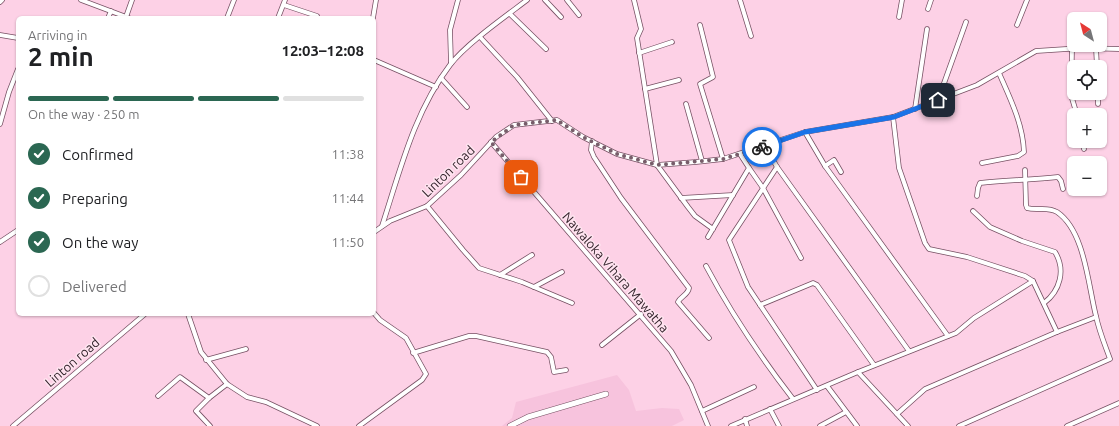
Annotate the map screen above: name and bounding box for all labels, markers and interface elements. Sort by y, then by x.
north arrow [1067,12,1107,52]
map controls [1067,12,1107,196]
text: Arriving in [28,28,87,42]
text: 2 min [28,42,94,71]
text: 12:03–12:08 [281,42,364,59]
button: locate [1067,60,1107,100]
pin [921,83,955,117]
icon: home [927,89,949,111]
text: On the way · 250 m [28,107,140,121]
button: + [1067,108,1107,148]
courier [742,127,782,167]
icon: bike [751,136,773,158]
icon: check [28,143,50,165]
street label: Linton road [419,143,477,199]
text: Confirmed [62,146,134,163]
text: 11:38 [331,147,364,161]
button: − [1067,156,1107,196]
pin [504,160,538,194]
icon: bag [510,166,532,188]
icon: check [28,187,50,209]
text: Preparing [62,190,128,207]
text: 11:44 [331,191,364,205]
street label: Nawaloka Vihara Mawatha [560,209,672,335]
icon: check [28,231,50,253]
text: On the way [62,234,138,251]
text: 11:50 [331,235,364,249]
text: Delivered [62,278,127,295]
street label: Linton road [42,335,102,389]

